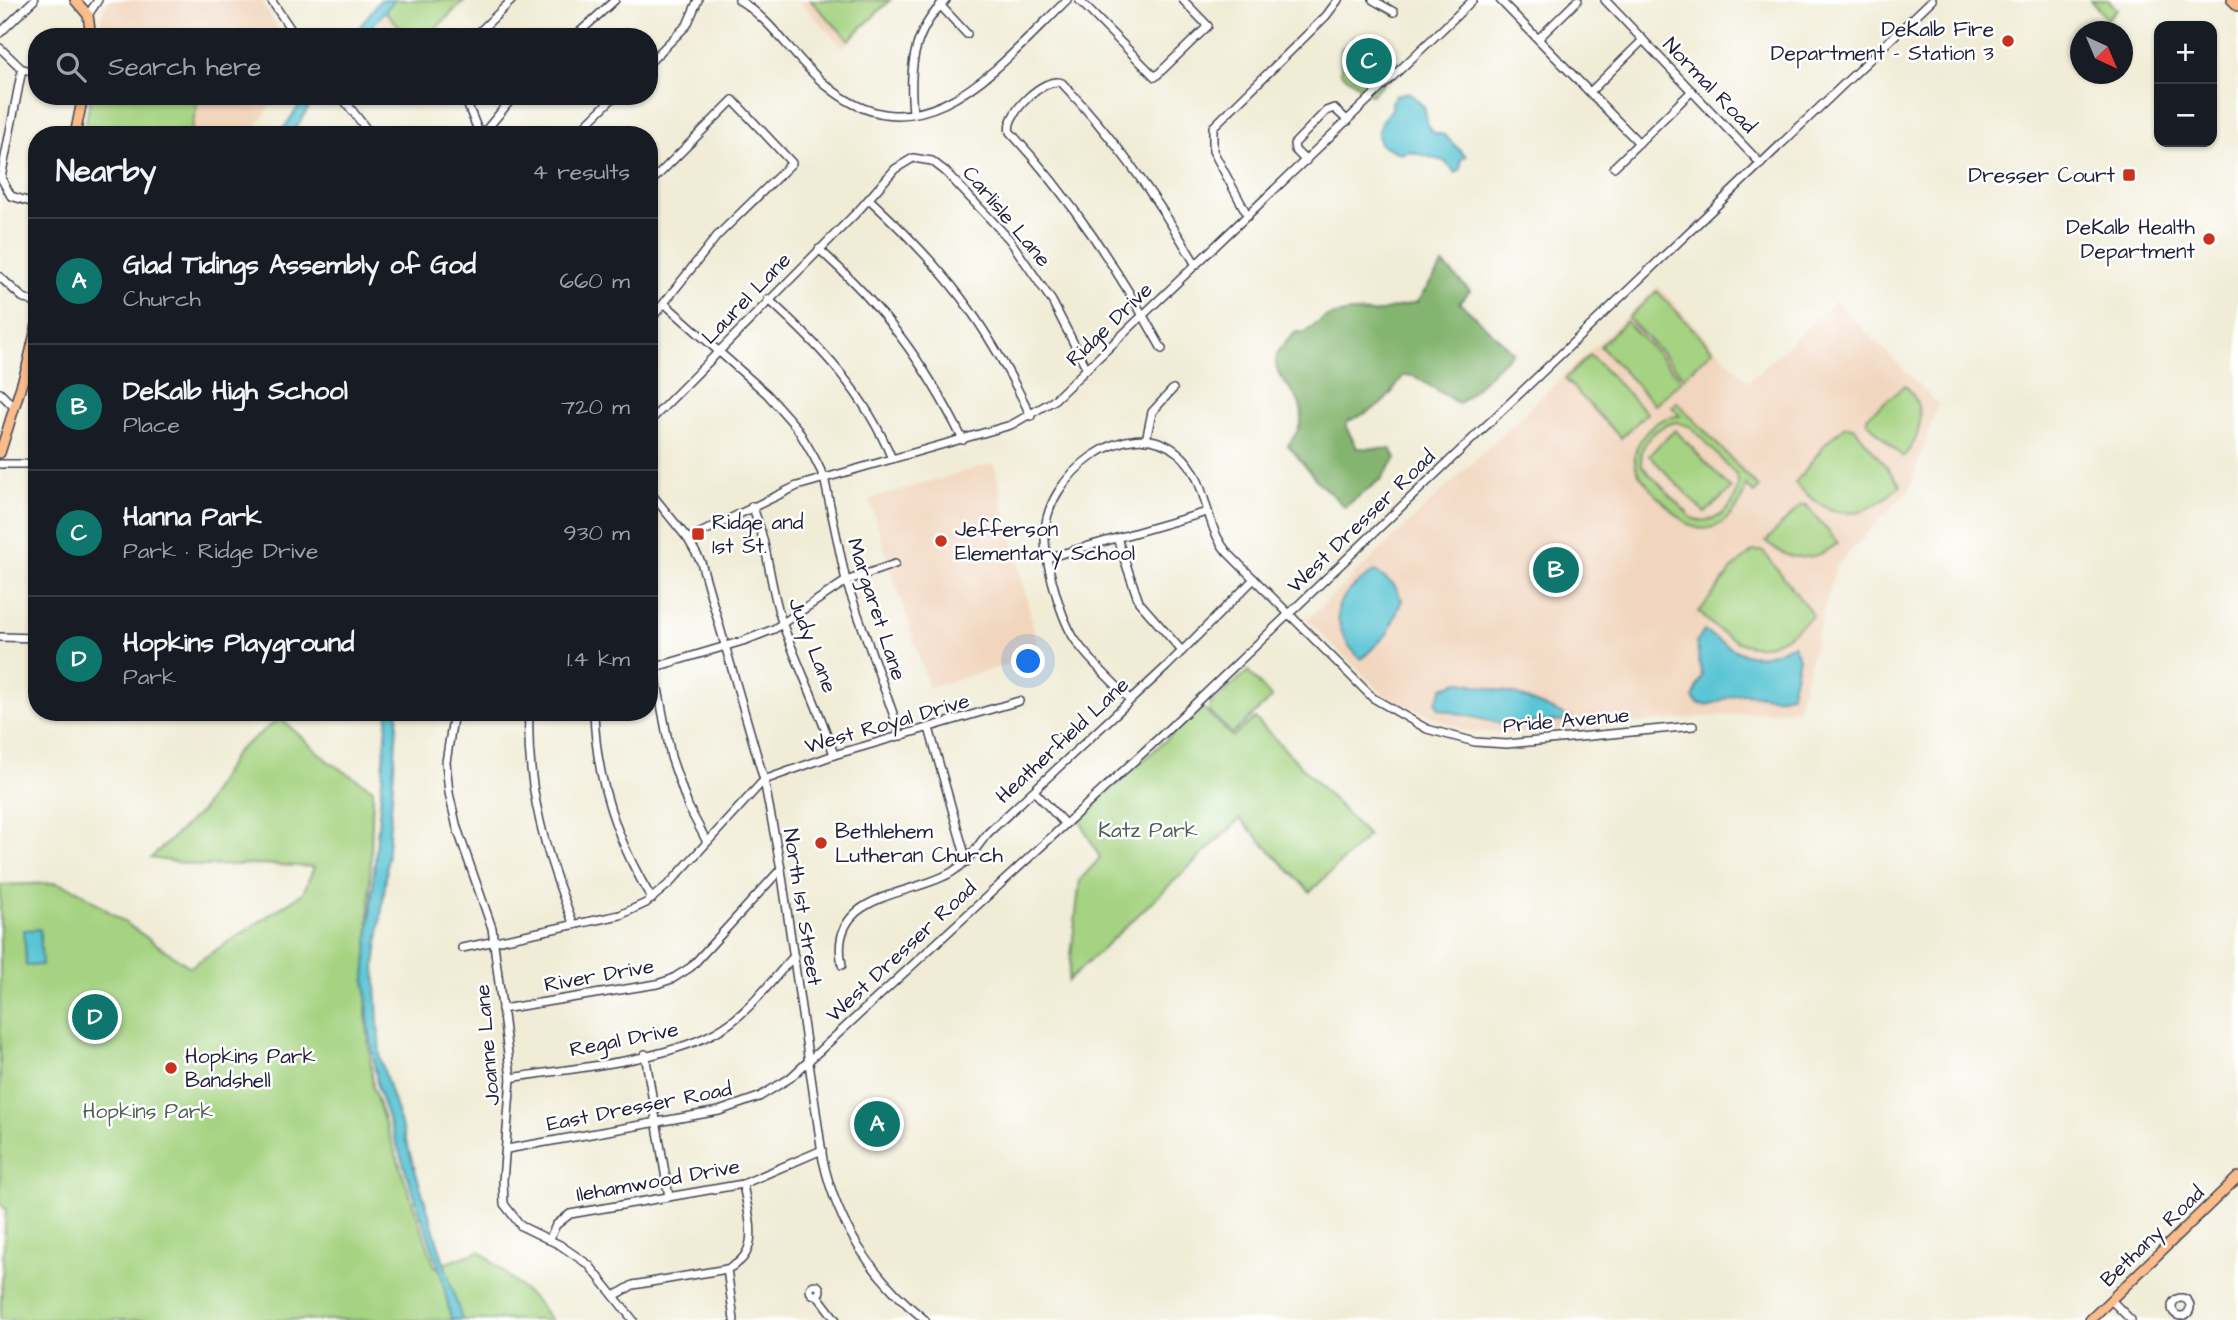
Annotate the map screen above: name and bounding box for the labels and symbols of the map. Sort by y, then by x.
place label: DeKalb Fire Department - Station 3 [1771,15,1994,69]
north arrow [2070,21,2133,84]
street label: Normal Road [1656,31,1763,140]
marker: DeKalb Fire Department - Station 3 [2000,33,2016,49]
pin: C [1346,35,1392,87]
street label: Carlisle Lane [956,159,1058,273]
place label: Dresser Court [1969,161,2115,190]
marker: Dresser Court [2121,167,2137,183]
place label: DeKalb Health Department [2066,213,2196,267]
marker: DeKalb Health Department [2201,231,2217,247]
street label: Laurel Lane [695,246,798,351]
street label: Ridge Drive [1060,276,1160,374]
street label: West Dresser Road [1281,443,1442,600]
place label: Ridge and 1st St. [712,508,804,561]
place label: Jefferson Elementary School [955,515,1135,570]
marker: Ridge and 1st St. [690,526,706,542]
marker: Jefferson Elementary School [933,533,949,549]
street label: Margaret Lane [838,534,913,685]
pin: B [1533,544,1579,596]
street label: Judy Lane [779,594,844,698]
your location [1011,644,1045,678]
street label: Heatherfield Lane [989,671,1136,810]
street label: West Royal Drive [801,686,973,763]
street label: Pride Avenue [1502,701,1631,740]
park label: Katz Park [1098,816,1198,845]
place label: Bethlehem Lutheran Church [835,817,1003,870]
street label: North 1st Street [776,826,829,988]
marker: Bethlehem Lutheran Church [813,835,829,851]
street label: West Dresser Road [820,874,983,1029]
street label: River Drive [542,952,656,999]
street label: Joanne Lane [468,983,507,1107]
pin: D [72,991,118,1043]
street label: Regal Drive [567,1015,681,1066]
place label: Hopkins Park Bandshell [185,1042,315,1095]
marker: Hopkins Park Bandshell [163,1060,179,1076]
street label: East Dresser Road [544,1074,734,1139]
park label: Hopkins Park [83,1097,213,1127]
pin: A [854,1098,900,1150]
street label: Ilehamwood Drive [574,1152,742,1209]
street label: Bethany Road [2094,1179,2212,1295]

